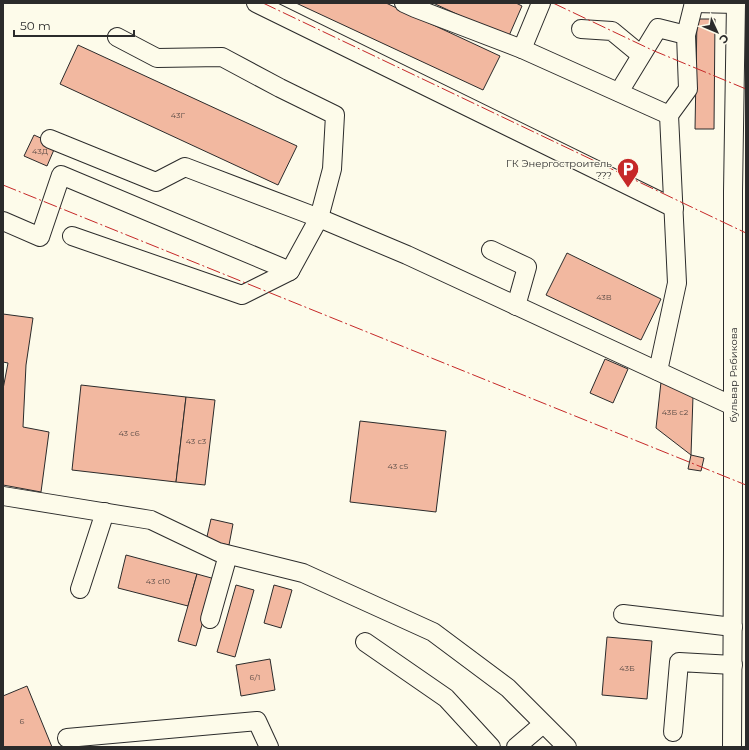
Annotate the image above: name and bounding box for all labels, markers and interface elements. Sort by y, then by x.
scale bar [14,12,134,38]
north arrow [697,12,737,52]
text: 50 m [20,18,51,33]
text: С [716,31,732,47]
house number: 43Г [171,110,186,120]
house number: 43Д [32,146,49,156]
parking icon: ГК Энергостроитель ??? [615,156,641,189]
place label: ГК Энергостроитель ??? [506,157,612,182]
house number: 43В [596,292,612,302]
street label: бульвар Рябикова [727,327,740,423]
house number: 43Б с2 [662,407,689,417]
house number: 43 с6 [118,428,140,438]
house number: 43 с3 [186,436,207,446]
house number: 43 с5 [388,461,409,471]
house number: 43 с10 [146,576,170,586]
house number: 43Б [619,663,635,673]
house number: 6/1 [250,672,260,682]
house number: 6 [20,716,25,726]

